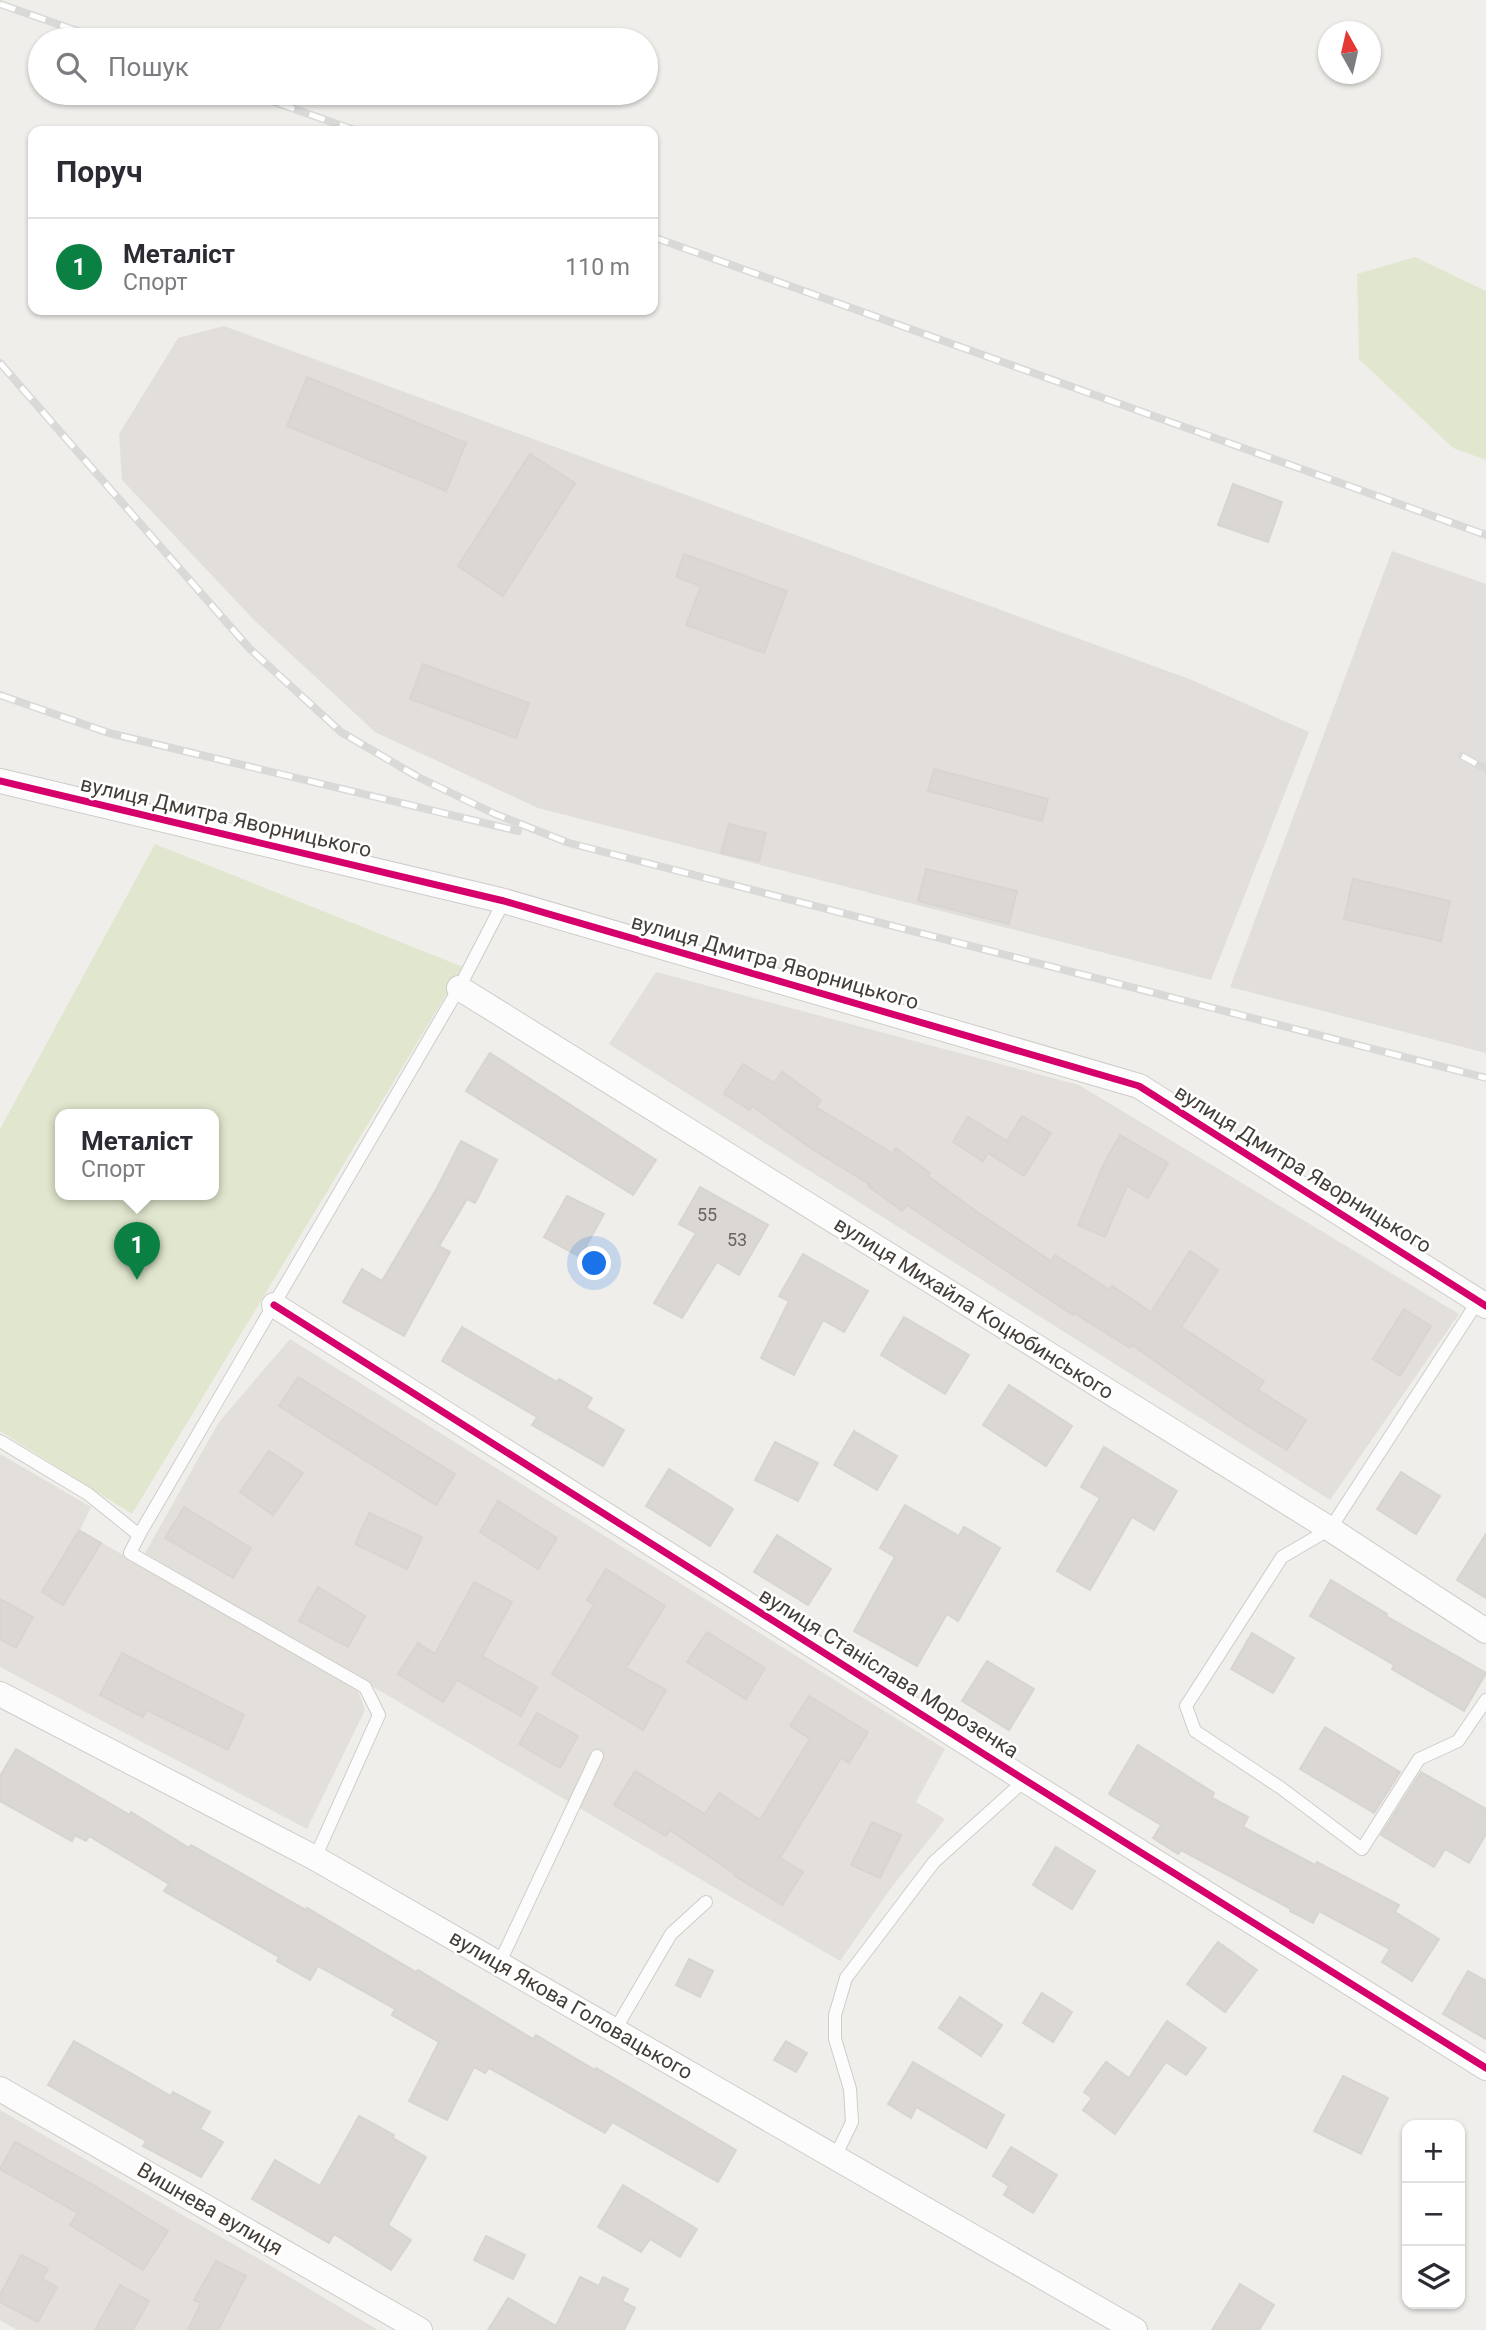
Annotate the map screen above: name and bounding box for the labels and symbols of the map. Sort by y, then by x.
north arrow [1318,21,1381,84]
street label: вулиця Дмитра Яворницького [78,772,374,862]
street label: вулиця Дмитра Яворницького [629,909,922,1015]
street label: вулиця Дмитра Яворницького [1170,1080,1436,1258]
house number: 55 [697,1204,717,1225]
street label: вулиця Михайла Коцюбинського [830,1212,1118,1404]
pin: 1 [114,1222,160,1280]
house number: 53 [727,1229,747,1250]
your location [577,1246,611,1280]
street label: вулиця Станіслава Морозенка [755,1583,1023,1763]
street label: вулиця Якова Головацького [445,1925,697,2085]
street label: Вишнева вулиця [133,2158,287,2260]

